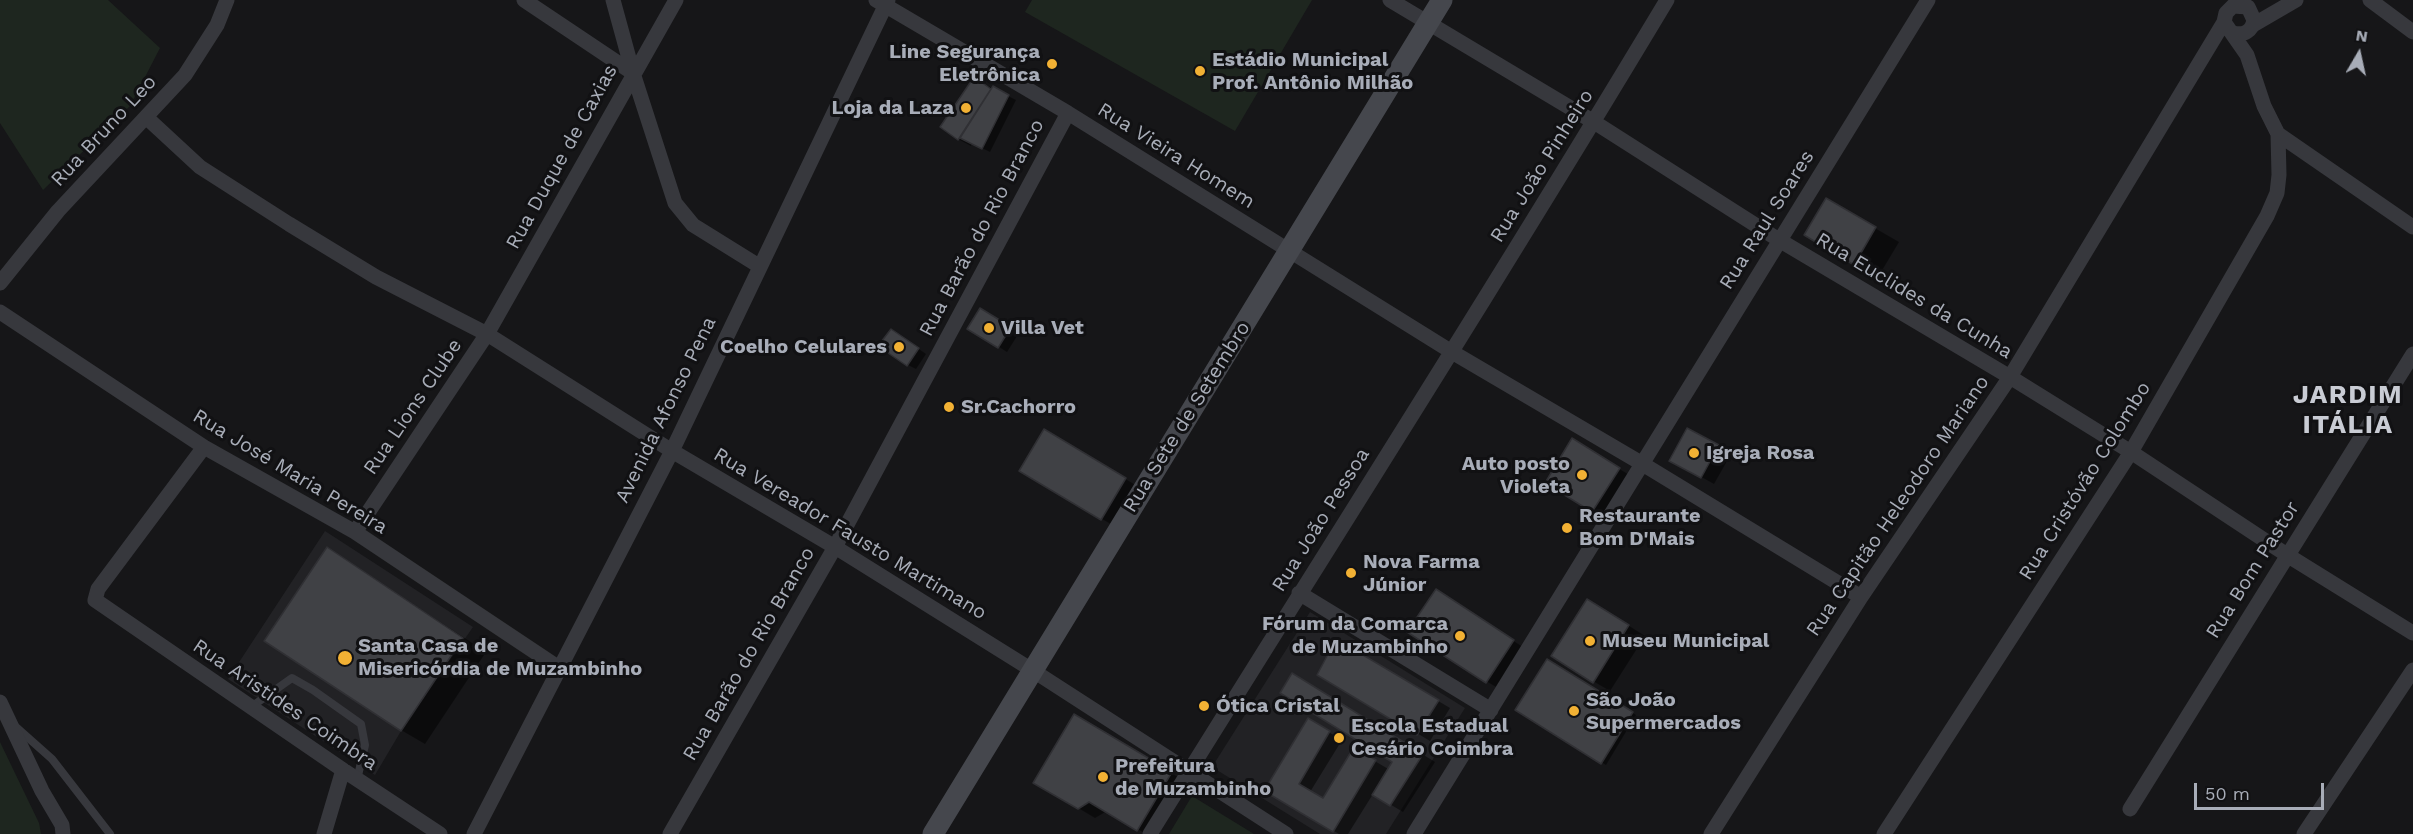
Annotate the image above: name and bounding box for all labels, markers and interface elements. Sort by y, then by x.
north arrow [2329,24,2389,84]
text: N [2355,25,2369,46]
place label: Line Segurança Eletrônica [889,40,1040,87]
place label: Estádio Municipal Prof. Antônio Milhão [1212,48,1413,95]
marker: Line Segurança Eletrônica [1045,57,1059,71]
street label: Rua Duque de Caxias [501,61,623,253]
marker: Estádio Municipal Prof. Antônio Milhão [1193,64,1207,78]
street label: Rua Bruno Leo [46,70,162,192]
street label: Rua João Pinheiro [1485,85,1599,247]
place label: Loja da Laza [832,96,954,120]
street label: Rua Vieira Homem [1093,98,1259,214]
marker: Loja da Laza [959,101,973,115]
street label: Rua Barão do Rio Branco [914,115,1050,341]
street label: Rua Raul Soares [1715,146,1819,294]
street label: Rua Euclides da Cunha [1811,228,2017,364]
street label: Avenida Afonso Pena [610,313,722,507]
place label: Villa Vet [1001,316,1084,340]
street label: Rua Sete de Setembro [1118,317,1256,517]
marker: Villa Vet [982,321,996,335]
street label: Rua Lions Clube [359,334,467,480]
place label: Coelho Celulares [720,335,887,359]
marker: Coelho Celulares [892,340,906,354]
street label: Rua Capitão Heleodoro Mariano [1802,371,1994,641]
street label: Rua Cristóvão Colombo [2014,377,2156,585]
district label: JARDIM ITÁLIA [2293,379,2403,440]
place label: Sr.Cachorro [961,395,1076,419]
marker: Sr.Cachorro [942,400,956,414]
street label: Rua José Maria Pereira [188,404,392,540]
place label: Igreja Rosa [1706,441,1814,465]
street label: Rua Vereador Fausto Martimano [709,443,991,625]
street label: Rua João Pessoa [1267,444,1375,596]
marker: Igreja Rosa [1687,446,1701,460]
place label: Auto posto Violeta [1462,452,1570,499]
marker: Auto posto Violeta [1575,468,1589,482]
street label: Rua Bom Pastor [2201,497,2305,643]
place label: Restaurante Bom D'Mais [1579,504,1700,551]
marker: Restaurante Bom D'Mais [1560,521,1574,535]
street label: Rua Barão do Rio Branco [678,543,820,765]
place label: Nova Farma Júnior [1363,550,1480,597]
marker: Nova Farma Júnior [1344,566,1358,580]
place label: Fórum da Comarca de Muzambinho [1262,612,1448,659]
marker: Fórum da Comarca de Muzambinho [1453,629,1467,643]
place label: Museu Municipal [1602,629,1769,653]
street label: Rua Aristides Coimbra [188,634,382,776]
place label: Santa Casa de Misericórdia de Muzambinho [358,634,642,681]
marker: Museu Municipal [1583,634,1597,648]
marker: Santa Casa de Misericórdia de Muzambinho [336,649,354,667]
place label: São João Supermercados [1586,688,1741,735]
place label: Ótica Cristal [1216,694,1340,718]
marker: Ótica Cristal [1197,699,1211,713]
marker: São João Supermercados [1567,704,1581,718]
place label: Escola Estadual Cesário Coimbra [1351,714,1513,761]
marker: Escola Estadual Cesário Coimbra [1332,731,1346,745]
place label: Prefeitura de Muzambinho [1115,754,1271,801]
marker: Prefeitura de Muzambinho [1096,770,1110,784]
scale bar [2197,771,2328,809]
text: 50 m [2205,783,2250,804]

